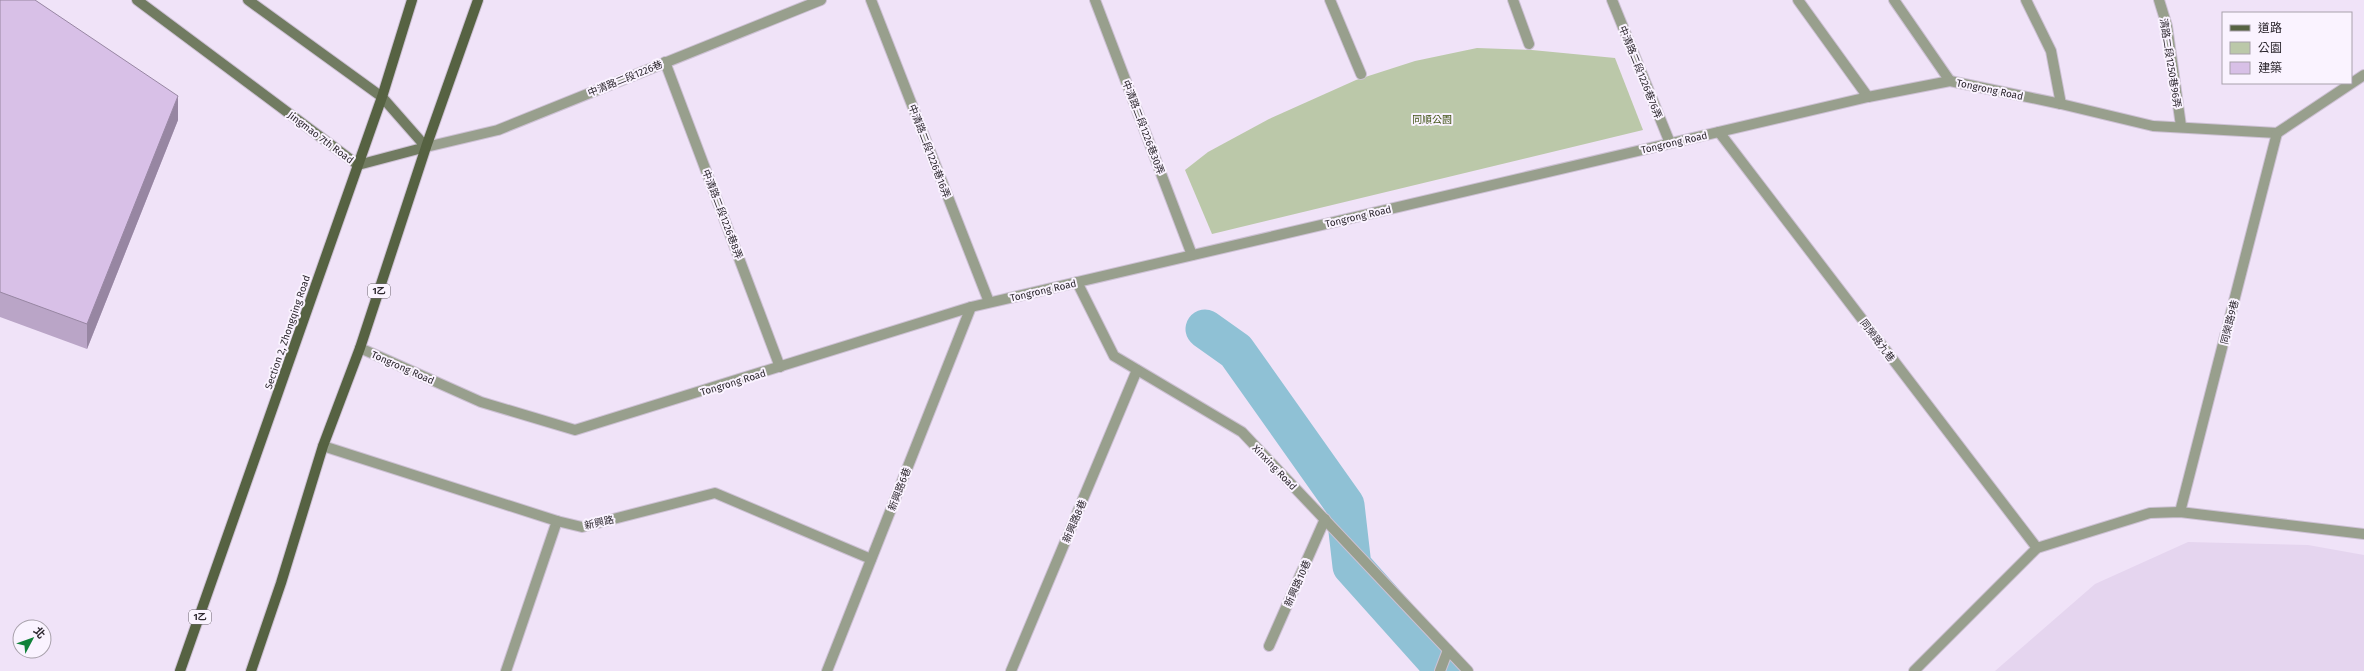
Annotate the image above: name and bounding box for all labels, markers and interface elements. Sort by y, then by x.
legend [2222,12,2352,84]
street label: 清路二段1250巷96弄 [2157,18,2183,109]
text: 道路 [2258,21,2282,35]
street label: 中清路二段1226巷76弄 [1616,24,1664,121]
text: 公園 [2258,41,2282,55]
street label: 中清路二段1226巷 [586,58,665,99]
text: 建築 [2258,61,2282,75]
street label: Tongrong Road [1955,77,2024,103]
street label: 中清路二段1226巷30弄 [1120,78,1167,176]
street label: 中清路二段1226巷16弄 [906,103,952,200]
street label: Jingmao 7th Road [285,109,356,166]
park label: 同順公園 [1412,114,1452,126]
street label: Tongrong Road [1640,130,1709,156]
street label: 中清路二段1226巷8弄 [699,168,745,261]
street label: Tongrong Road [1324,204,1393,230]
street label: Section 2, Zhongqing Road [263,274,313,391]
street label: Tongrong Road [1009,278,1078,304]
road number: 1乙 [368,284,390,298]
street label: 同榮路9巷 [2219,299,2241,346]
street label: 同榮路九巷 [1857,317,1897,364]
street label: Tongrong Road [369,349,436,387]
street label: Tongrong Road [699,367,767,399]
street label: Xinxing Road [1250,442,1299,493]
street label: 新興路6巷 [886,466,914,513]
street label: 新興路8巷 [1061,498,1089,545]
street label: 新興路 [583,514,615,532]
street label: 新興路10巷 [1282,558,1314,609]
road number: 1乙 [189,610,211,624]
north arrow [12,619,52,659]
text: 北 [31,624,48,641]

